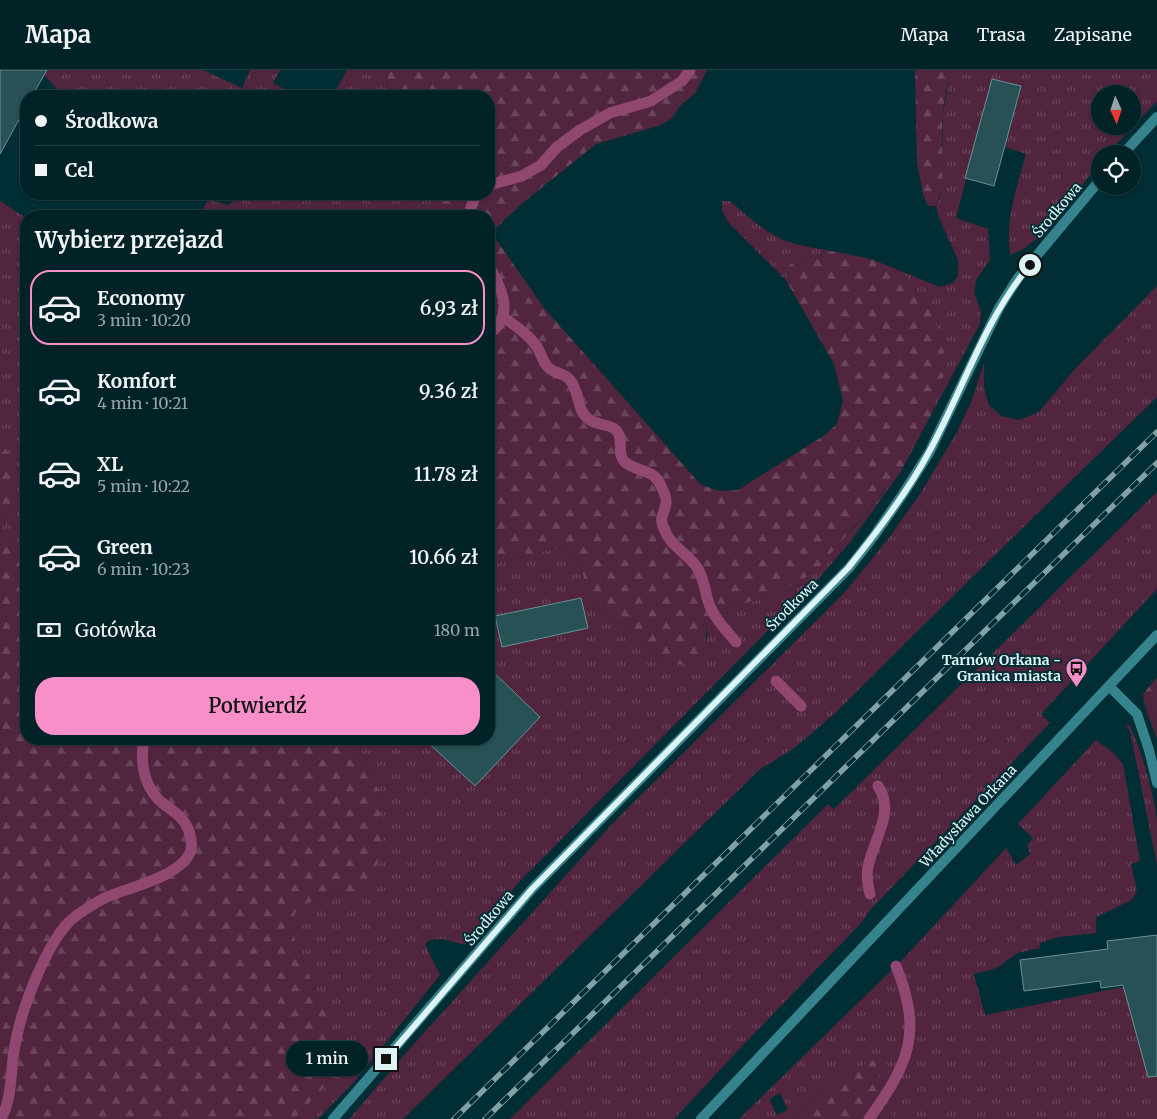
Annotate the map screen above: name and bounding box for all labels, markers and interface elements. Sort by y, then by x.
text: Mapa [25,19,91,50]
text: Mapa [901,23,949,46]
text: Trasa [977,23,1026,46]
text: Zapisane [1054,23,1132,46]
north arrow [1091,85,1141,135]
map controls [1091,85,1141,195]
text: Środkowa [65,109,158,133]
button: locate [1091,145,1141,195]
text: Cel [65,158,94,182]
street label: Środkowa [1029,178,1086,241]
text: Wybierz przejazd [35,226,223,254]
route start [1019,254,1041,276]
icon: car [37,285,82,330]
text: Economy [97,286,185,310]
text: 6.93 zł [420,296,478,320]
text: 3 min · 10:20 [97,310,191,330]
icon: car [37,368,82,413]
text: Komfort [97,369,176,393]
text: 9.36 zł [419,379,478,403]
text: 4 min · 10:21 [97,393,188,413]
icon: car [37,451,82,496]
text: XL [97,452,123,476]
text: 11.78 zł [414,462,478,486]
text: 5 min · 10:22 [97,476,190,496]
icon: car [37,534,82,579]
text: Green [97,535,153,559]
text: 10.66 zł [409,545,478,569]
text: 6 min · 10:23 [97,559,190,579]
street label: Środkowa [762,575,822,635]
icon: cash [35,616,63,644]
text: Gotówka [75,618,156,642]
text: 180 m [434,620,480,640]
place label: Tarnów Orkana - Granica miasta [942,651,1061,685]
bus stop icon: Tarnów Orkana - Granica miasta [1065,656,1089,687]
button: Potwierdź [35,677,480,735]
street label: Władysława Orkana [915,760,1021,872]
street label: Środkowa [461,886,518,949]
callout: 1 min [286,1042,368,1076]
text: 1 min [305,1048,349,1068]
route end [375,1048,397,1070]

